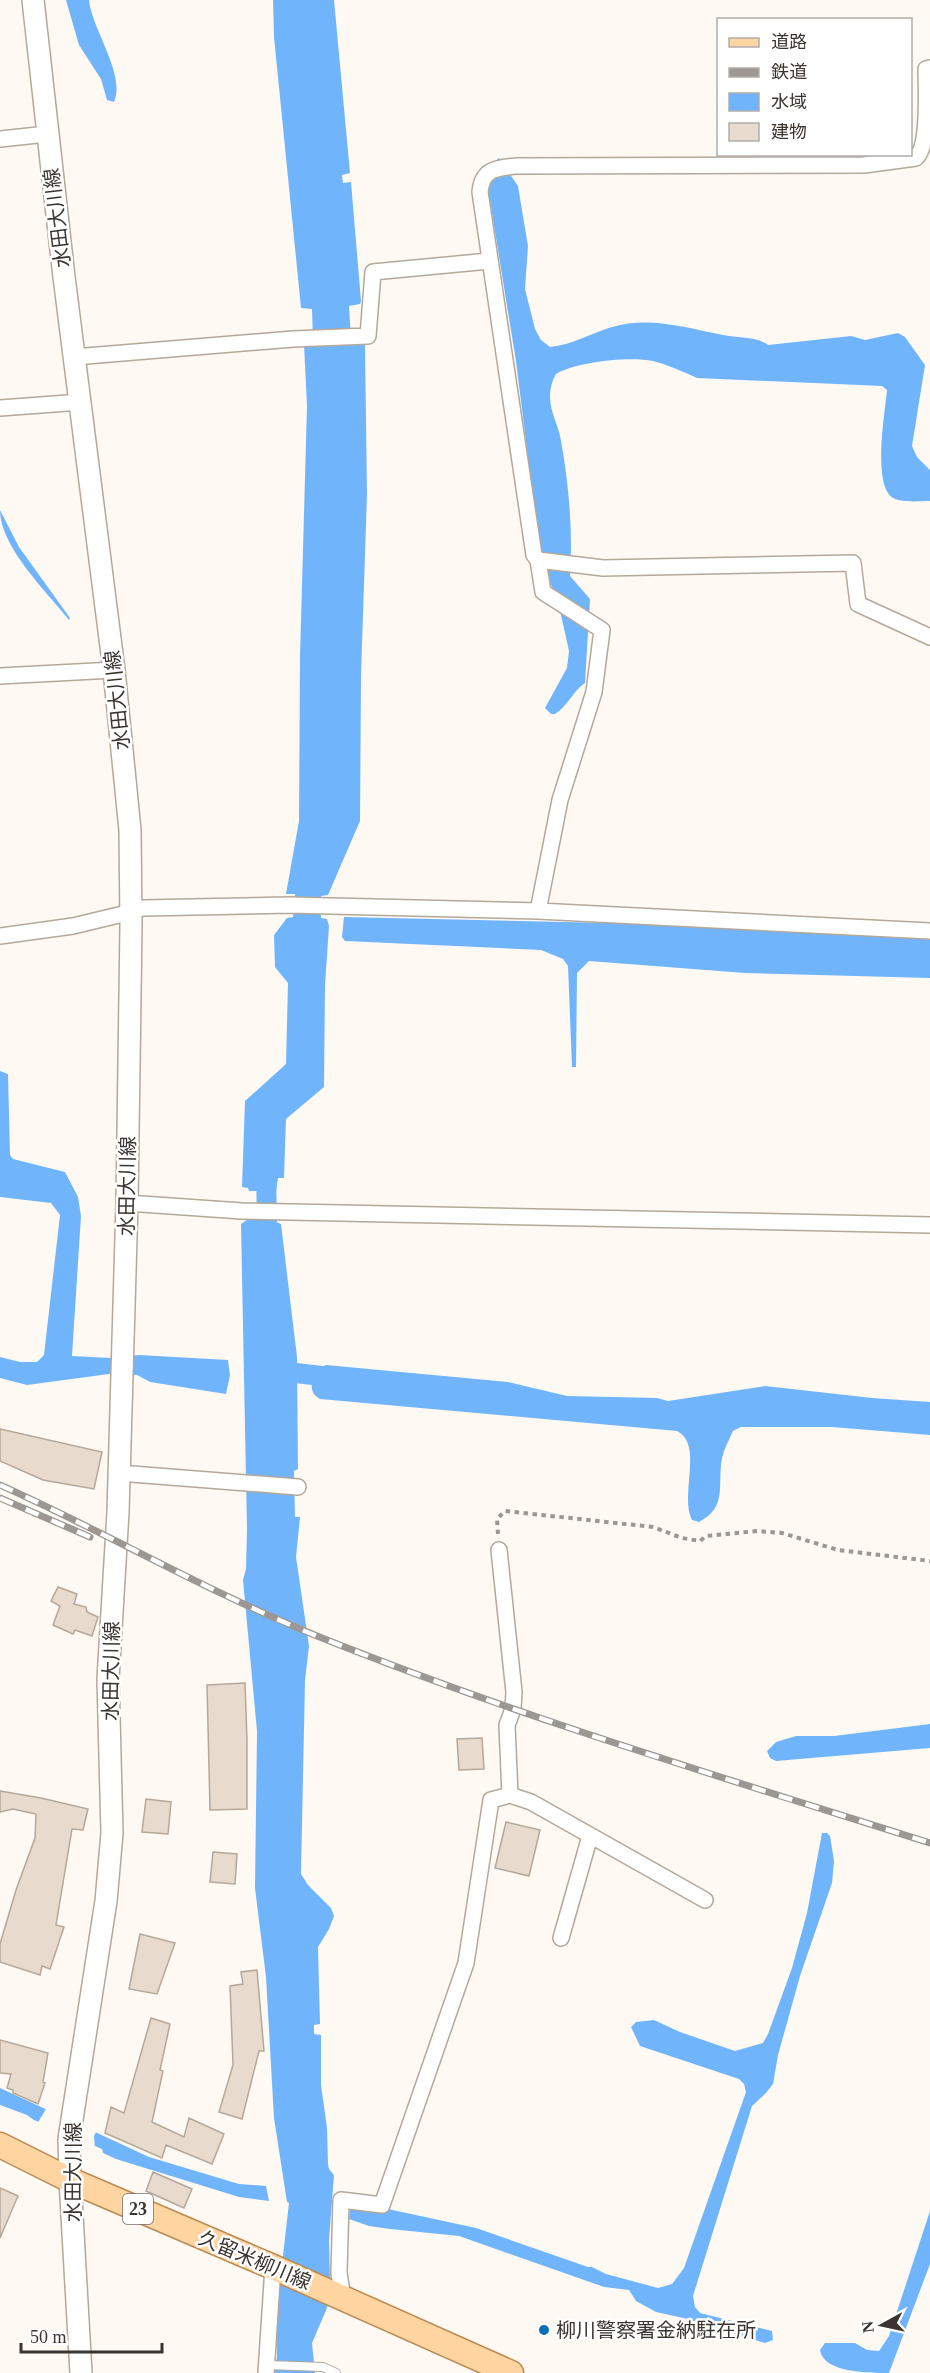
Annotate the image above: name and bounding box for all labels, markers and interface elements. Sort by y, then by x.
legend [717,18,912,156]
text: 道路 [771,32,807,52]
text: 鉄道 [771,62,807,82]
text: 水域 [771,92,807,112]
text: 建物 [771,122,807,142]
street label: 水田大川線 [40,167,74,269]
street label: 水田大川線 [101,649,133,751]
street label: 水田大川線 [115,1136,139,1236]
street label: 水田大川線 [99,1621,123,1721]
street label: 水田大川線 [62,2122,84,2222]
road number: 23 [123,2194,153,2224]
street label: 久留米柳川線 [195,2226,315,2294]
north arrow [852,2295,912,2355]
scale bar [21,2316,162,2354]
place label: 柳川警察署金納駐在所 [556,2319,756,2341]
text: N [858,2320,877,2334]
marker: 柳川警察署金納駐在所 [537,2323,551,2337]
text: 50 m [30,2327,67,2347]

